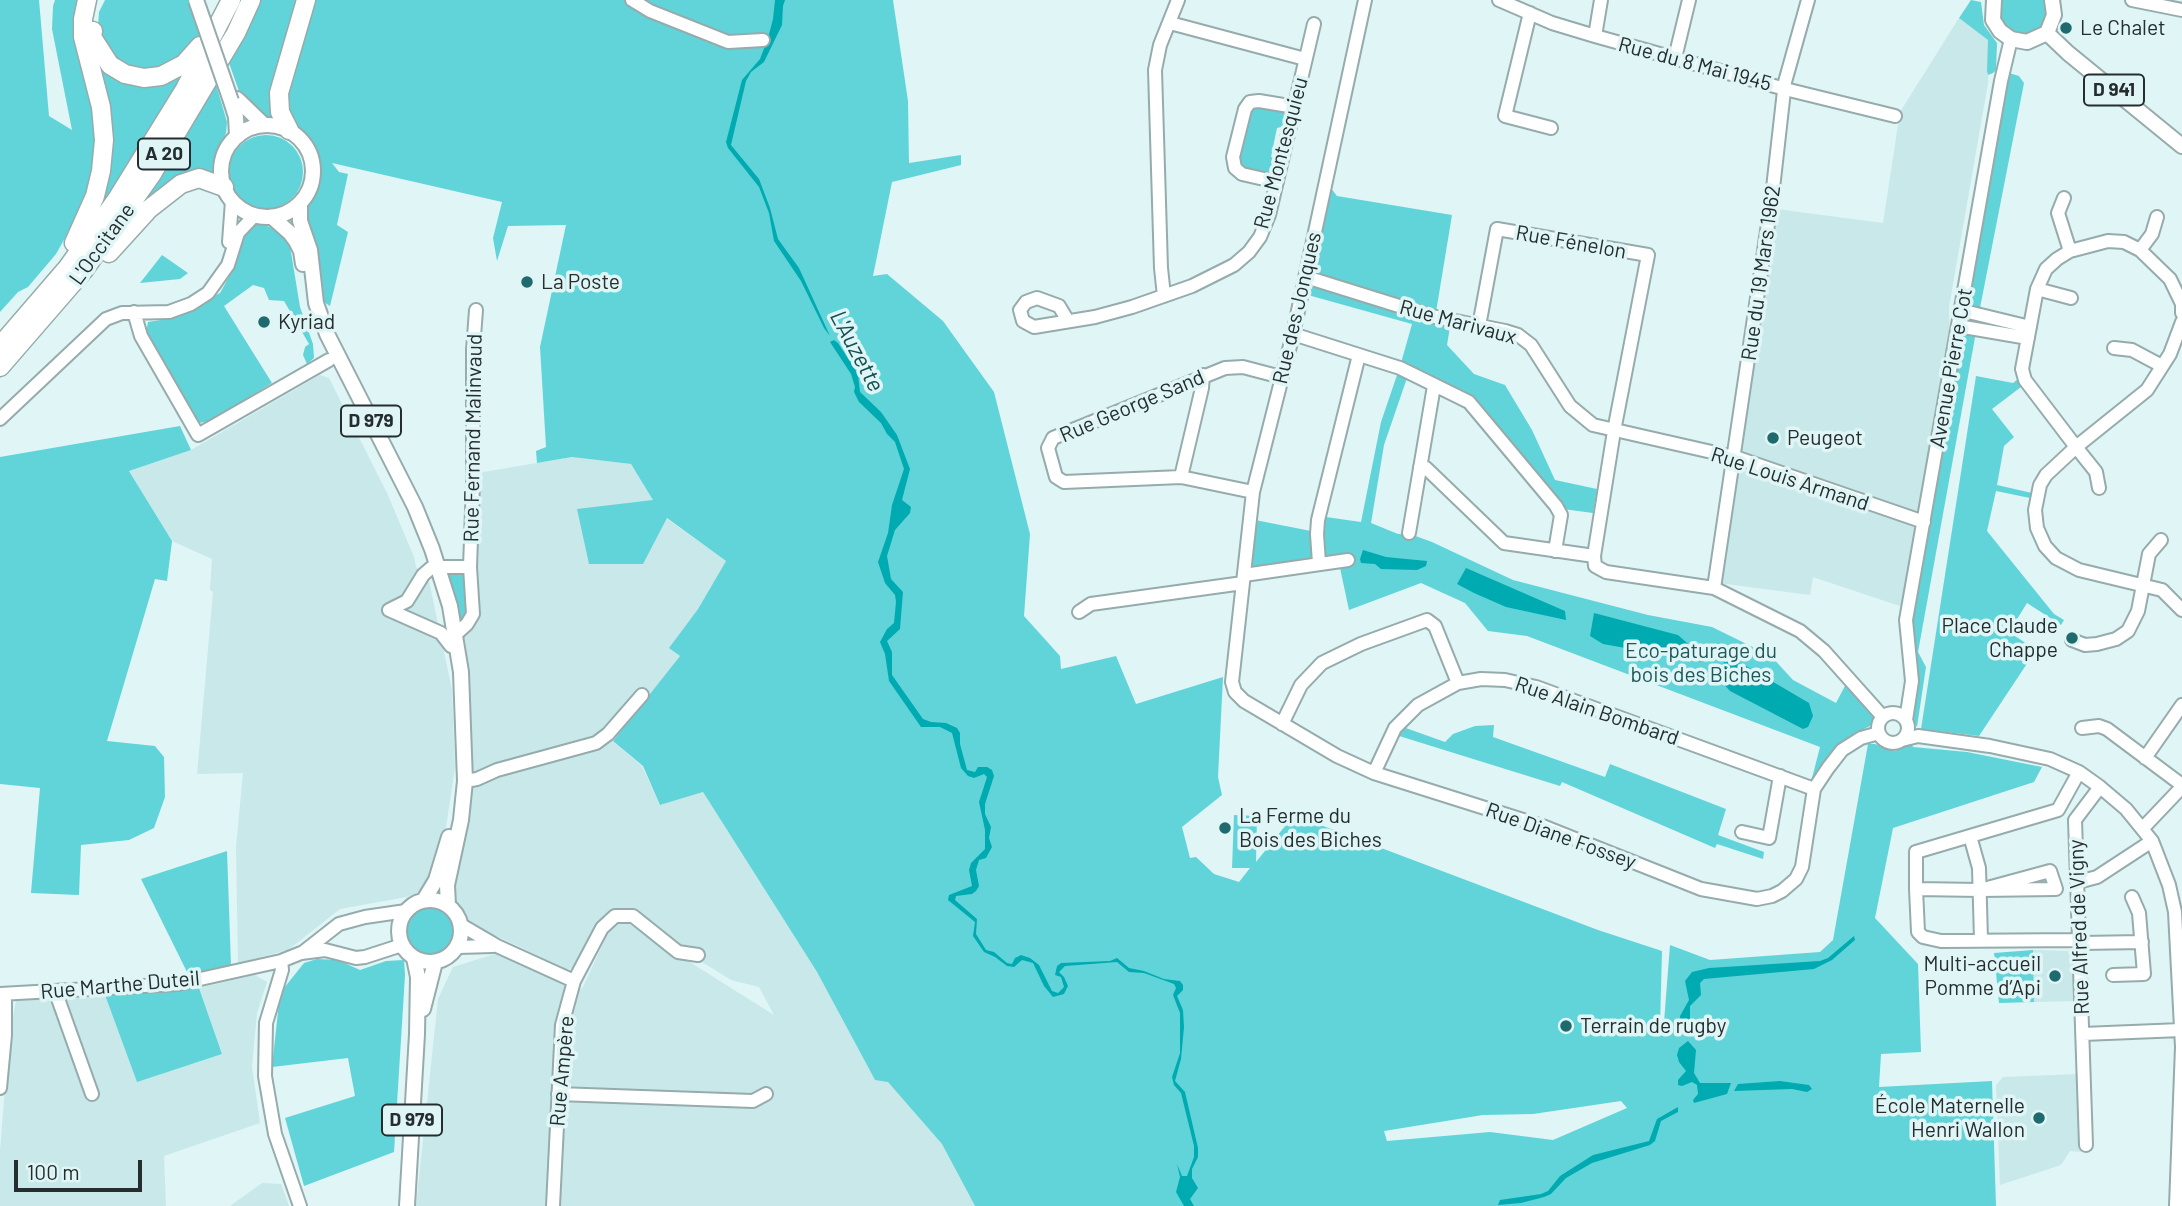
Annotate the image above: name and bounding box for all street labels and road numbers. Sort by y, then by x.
street label: Rue du 8 Mai 1945 [1616,31,1774,97]
street label: Rue Montesquieu [1249,74,1313,232]
road number: D 941 [2084,74,2144,106]
road number: A 20 [138,138,190,170]
street label: Rue du 19 Mars 1962 [1736,184,1786,362]
street label: L'Occitane [64,198,140,290]
street label: Rue Fénelon [1514,220,1628,264]
street label: Rue des Jonques [1267,230,1327,386]
street label: Avenue Pierre Cot [1925,286,1977,450]
street label: Rue Marivaux [1397,294,1519,350]
street label: Rue Fernand Malinvaud [459,334,487,542]
street label: Rue George Sand [1056,364,1208,448]
road number: D 979 [341,406,401,436]
street label: Rue Louis Armand [1708,442,1872,516]
street label: Rue Alain Bombard [1512,671,1682,751]
street label: Rue Diane Fossey [1482,797,1640,875]
street label: Rue Alfred de Vigny [2063,839,2095,1015]
street label: Rue Marthe Duteil [39,965,201,1005]
street label: Rue Ampère [545,1015,579,1127]
road number: D 979 [382,1104,442,1136]

